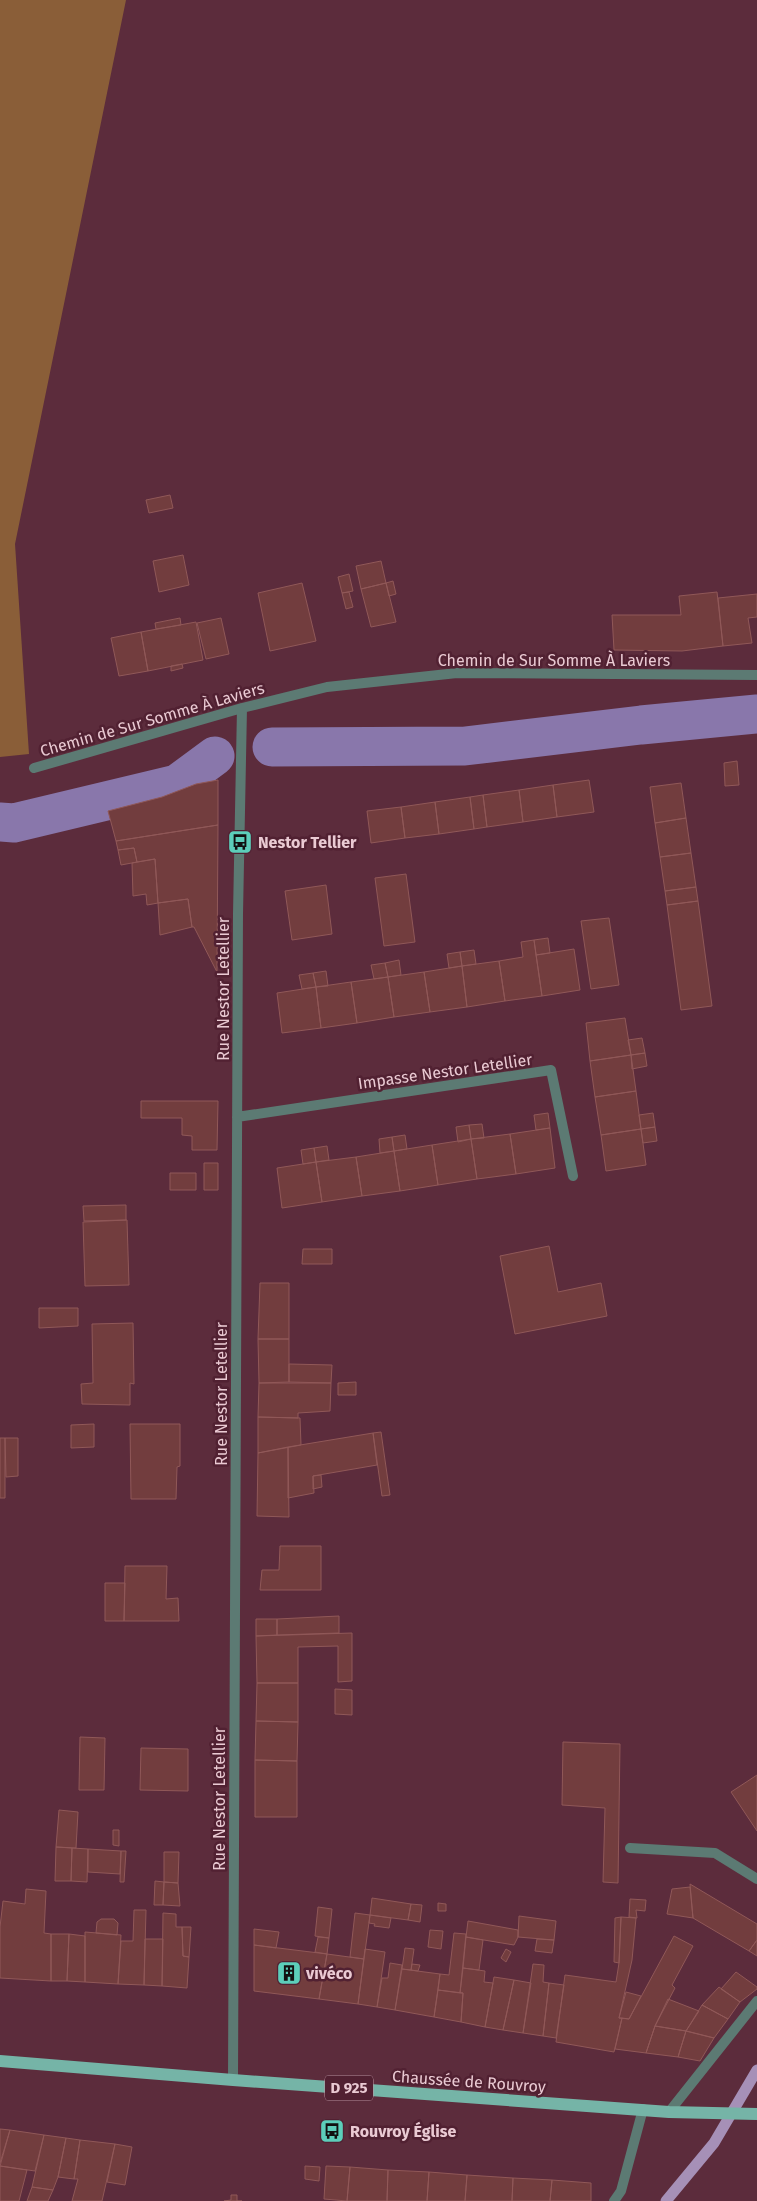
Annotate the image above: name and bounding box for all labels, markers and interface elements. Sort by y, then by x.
street label: Chemin de Sur Somme À Laviers [438,650,670,670]
street label: Chemin de Sur Somme À Laviers [38,677,266,761]
bus stop icon: Nestor Tellier [227,829,253,855]
place label: Nestor Tellier [258,833,357,852]
street label: Rue Nestor Letellier [214,916,233,1061]
street label: Impasse Nestor Letellier [357,1050,534,1093]
street label: Rue Nestor Letellier [212,1321,231,1466]
street label: Rue Nestor Letellier [210,1726,229,1871]
building icon: vivéco [276,1960,302,1986]
place label: vivéco [305,1964,352,1983]
street label: Chaussée de Rouvroy [391,2067,547,2096]
road number: D 925 [325,2076,373,2100]
bus stop icon: Rouvroy Église [319,2118,345,2144]
place label: Rouvroy Église [350,2121,456,2141]

